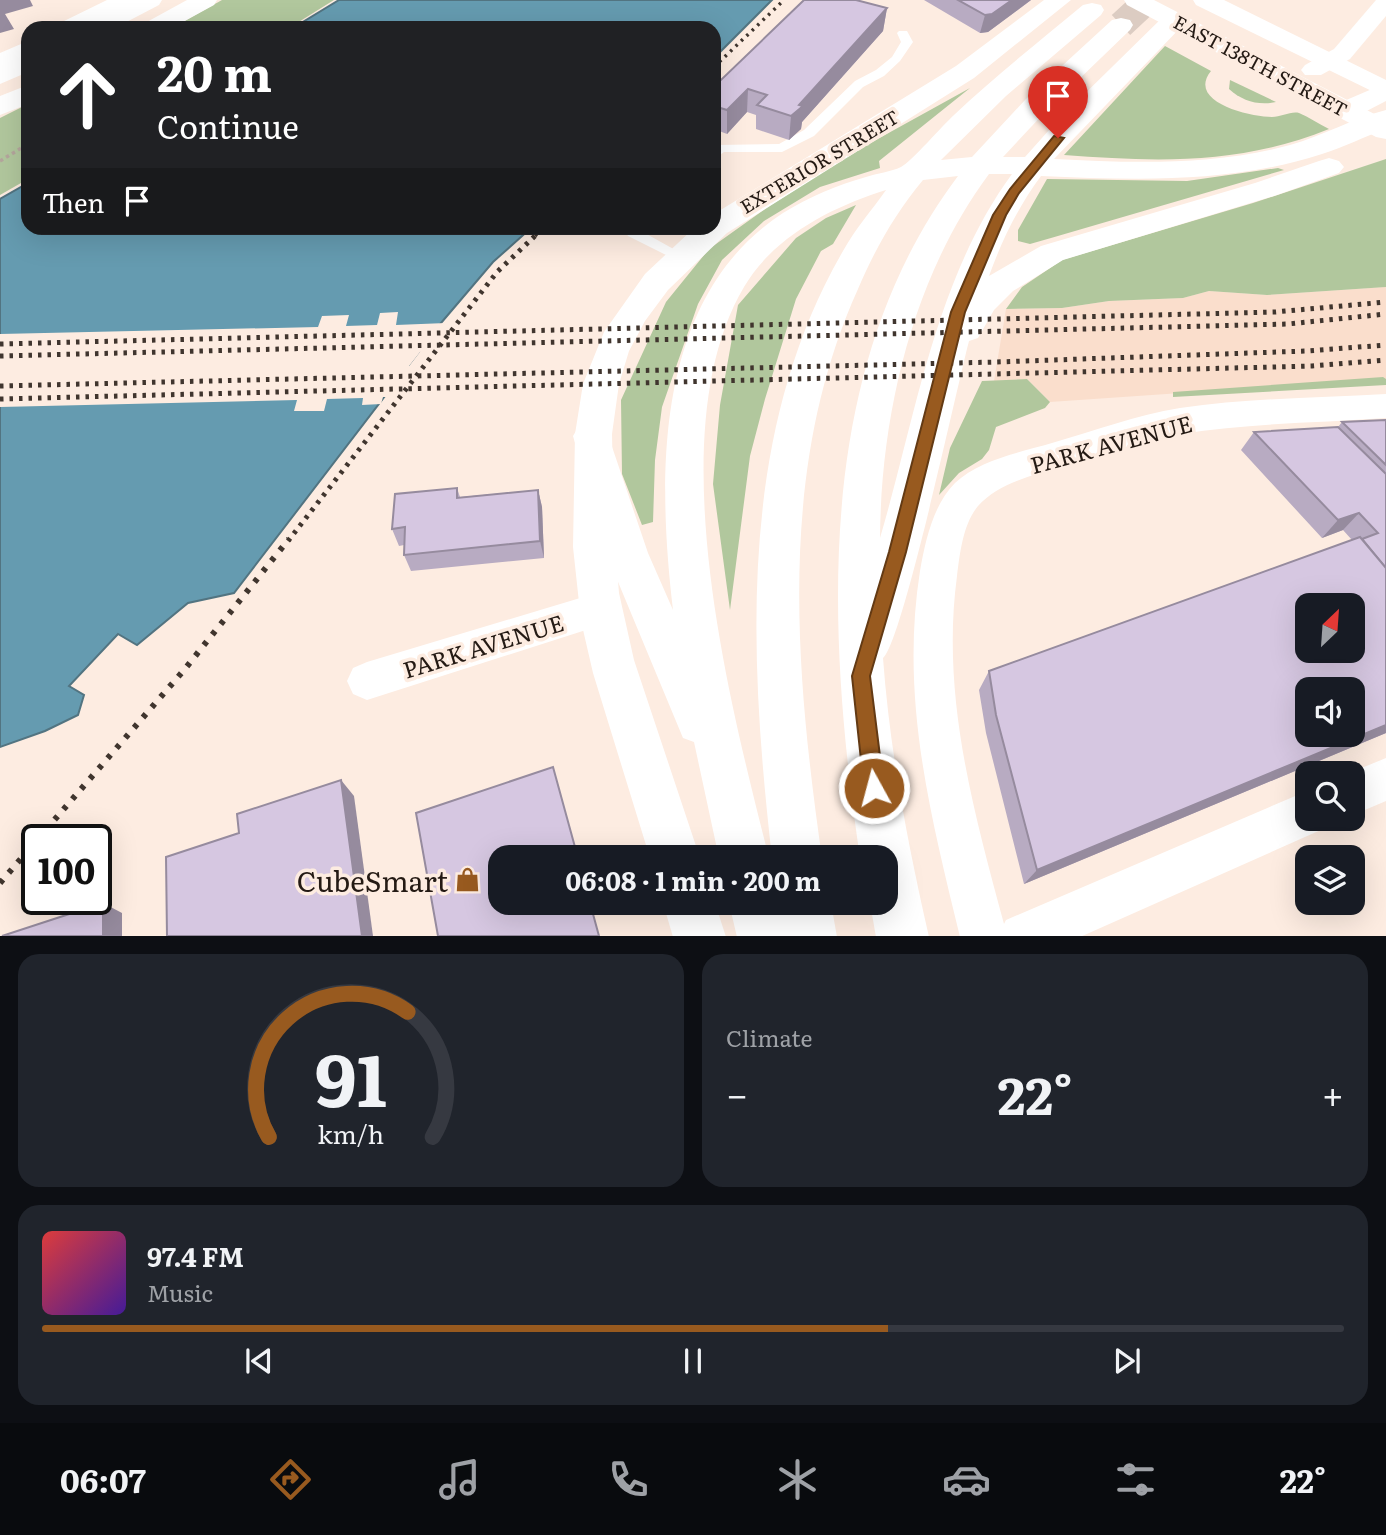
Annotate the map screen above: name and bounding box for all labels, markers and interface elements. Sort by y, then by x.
street label: EAST 138TH STREET [1169,7,1353,123]
text: 20 m [157,34,272,107]
icon: ahead [42,49,133,140]
pin [1028,66,1088,138]
icon: arrive [1039,77,1077,115]
text: Continue [157,101,299,149]
street label: EXTERIOR STREET [734,102,904,220]
text: Then [42,182,104,221]
icon: arrive [118,182,156,220]
street label: PARK AVENUE [1026,405,1196,481]
north arrow [1295,593,1365,663]
map controls [1295,593,1365,915]
street label: PARK AVENUE [398,604,568,686]
button: sound [1295,677,1365,747]
position arrow [837,751,911,825]
button: search [1295,761,1365,831]
speed limit sign: 100 [21,824,112,915]
button: layers [1295,845,1365,915]
place label: CubeSmart [297,859,449,901]
text: 06:08 · 1 min · 200 m [565,860,821,899]
shop icon: CubeSmart [454,866,482,894]
text: Climate [726,1020,812,1054]
text: 91 [315,1021,387,1129]
text: 22° [997,1054,1073,1131]
text: − [726,1064,748,1121]
text: + [1322,1064,1344,1121]
text: km/h [318,1114,384,1151]
text: 97.4 FM [147,1236,244,1275]
text: Music [147,1275,213,1309]
icon: previous [240,1342,278,1380]
icon: pause [674,1342,712,1380]
icon: next [1108,1342,1146,1380]
text: 06:07 [60,1455,146,1503]
icon: directions [266,1455,315,1504]
icon: music [435,1455,484,1504]
icon: phone [604,1455,653,1504]
icon: climate [773,1455,822,1504]
icon: car [942,1455,991,1504]
icon: filters [1111,1455,1160,1504]
text: 22° [1280,1455,1326,1503]

